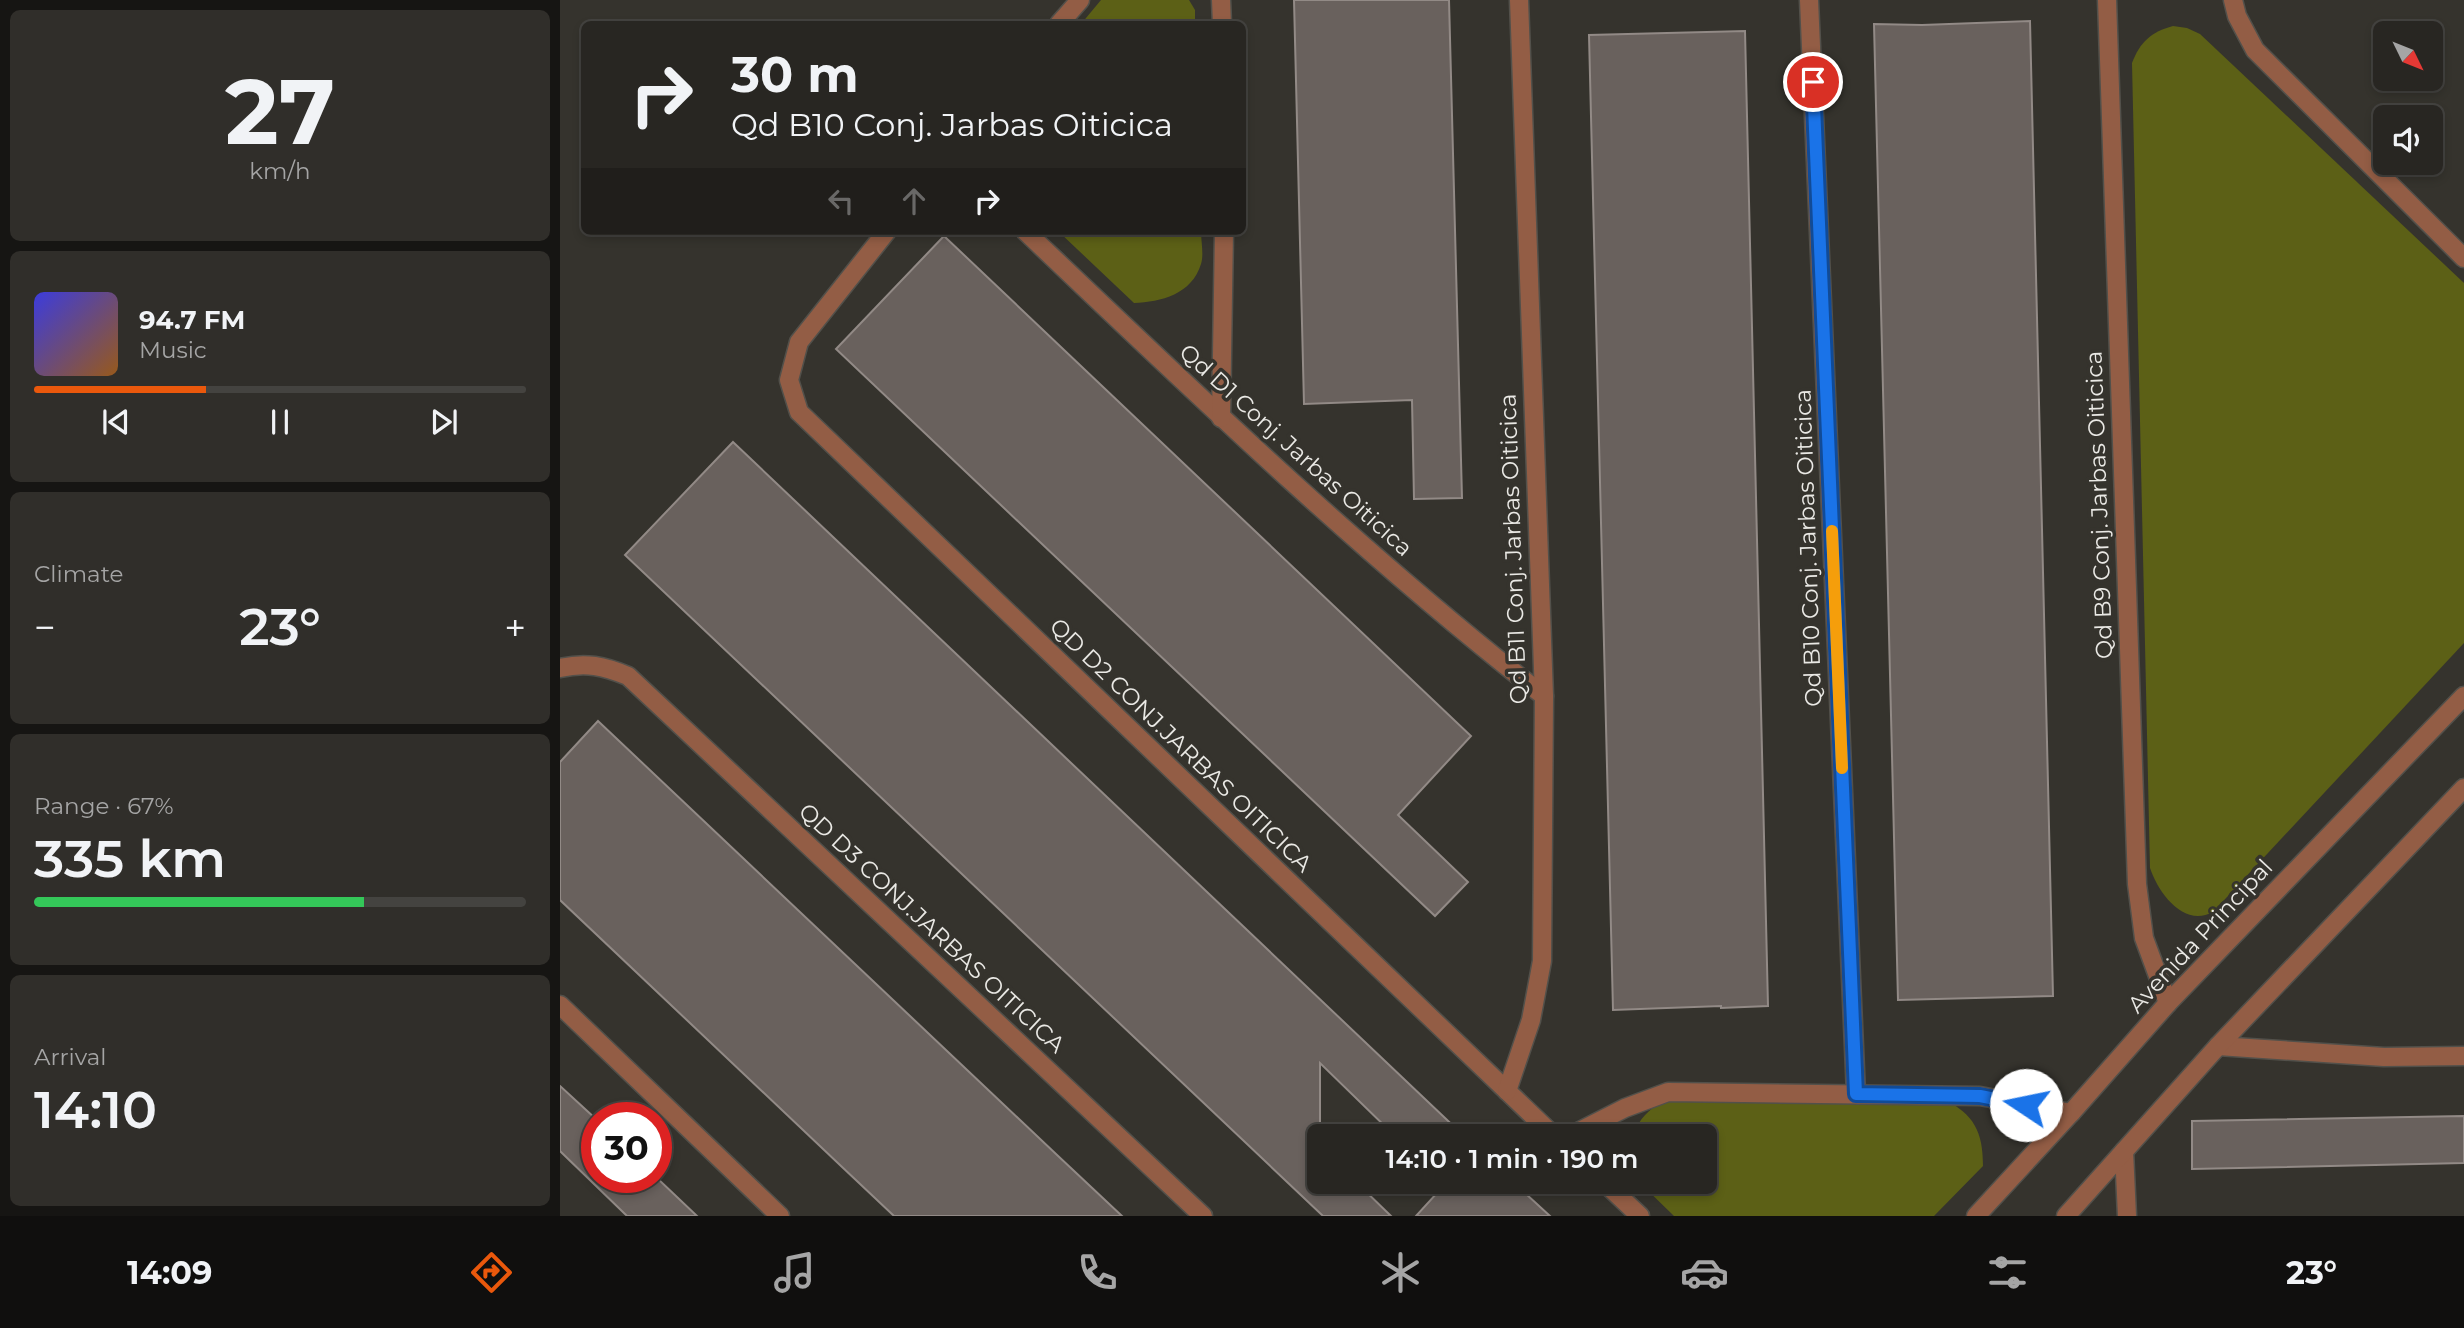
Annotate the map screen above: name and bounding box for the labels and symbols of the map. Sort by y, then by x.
north arrow [2373,21,2443,91]
pin [1783,52,1843,112]
street label: Qd D1 Conj. Jarbas Oiticica [1174,338,1418,562]
street label: Qd B9 Conj. Jarbas Oiticica [2080,351,2118,659]
street label: Qd B10 Conj. Jarbas Oiticica [1788,389,1828,707]
street label: Qd B11 Conj. Jarbas Oiticica [1494,393,1532,705]
street label: QD D2 CONJ.JARBAS OITICICA [1044,612,1318,878]
street label: QD D3 CONJ.JARBAS OITICICA [793,797,1071,1059]
street label: Avenida Principal [2122,853,2278,1019]
position arrow [1989,1068,2063,1142]
speed limit sign: 30 [581,1102,672,1193]

